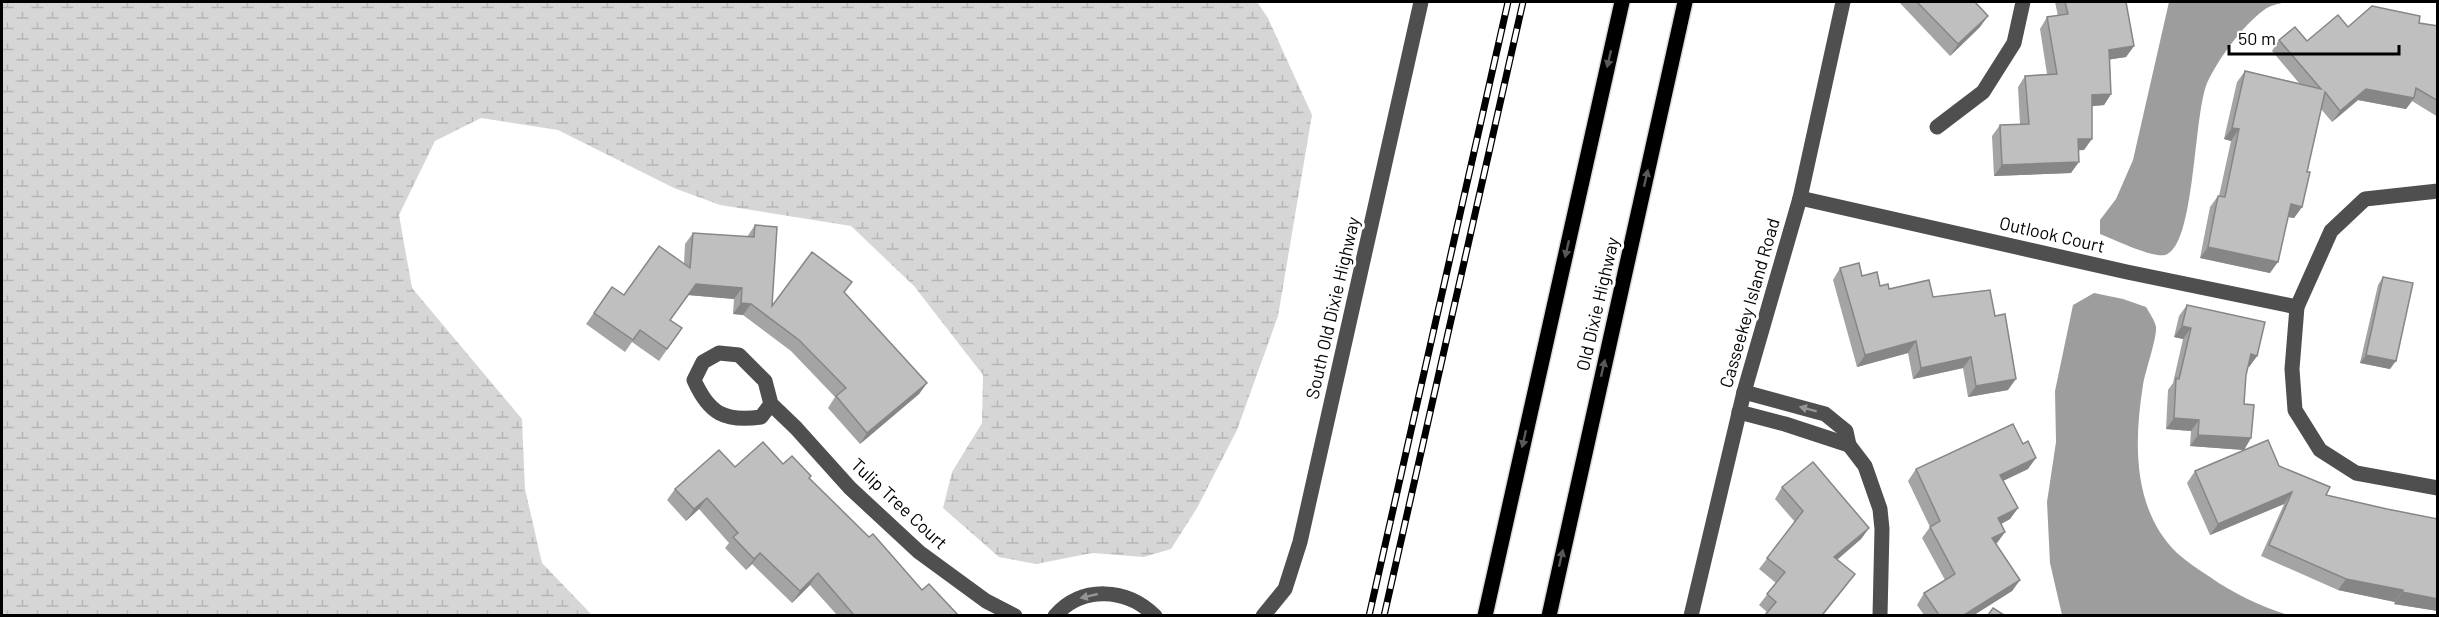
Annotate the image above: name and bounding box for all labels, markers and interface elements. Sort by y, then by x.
scale bar [2229,18,2398,56]
text: 50 m [2238,27,2276,49]
one-way arrow [1604,49,1613,68]
one-way arrow [1641,168,1651,187]
street label: Outlook Court [1997,211,2107,257]
street label: South Old Dixie Highway [1300,215,1364,401]
street label: Casseekey Island Road [1714,215,1784,390]
street label: Old Dixie Highway [1571,235,1623,373]
one-way arrow [1561,240,1571,258]
one-way arrow [1599,359,1609,377]
one-way arrow [1799,404,1818,414]
one-way arrow [1519,430,1529,449]
street label: Tulip Tree Court [847,453,952,553]
one-way arrow [1557,549,1566,568]
one-way arrow [1079,592,1098,601]

